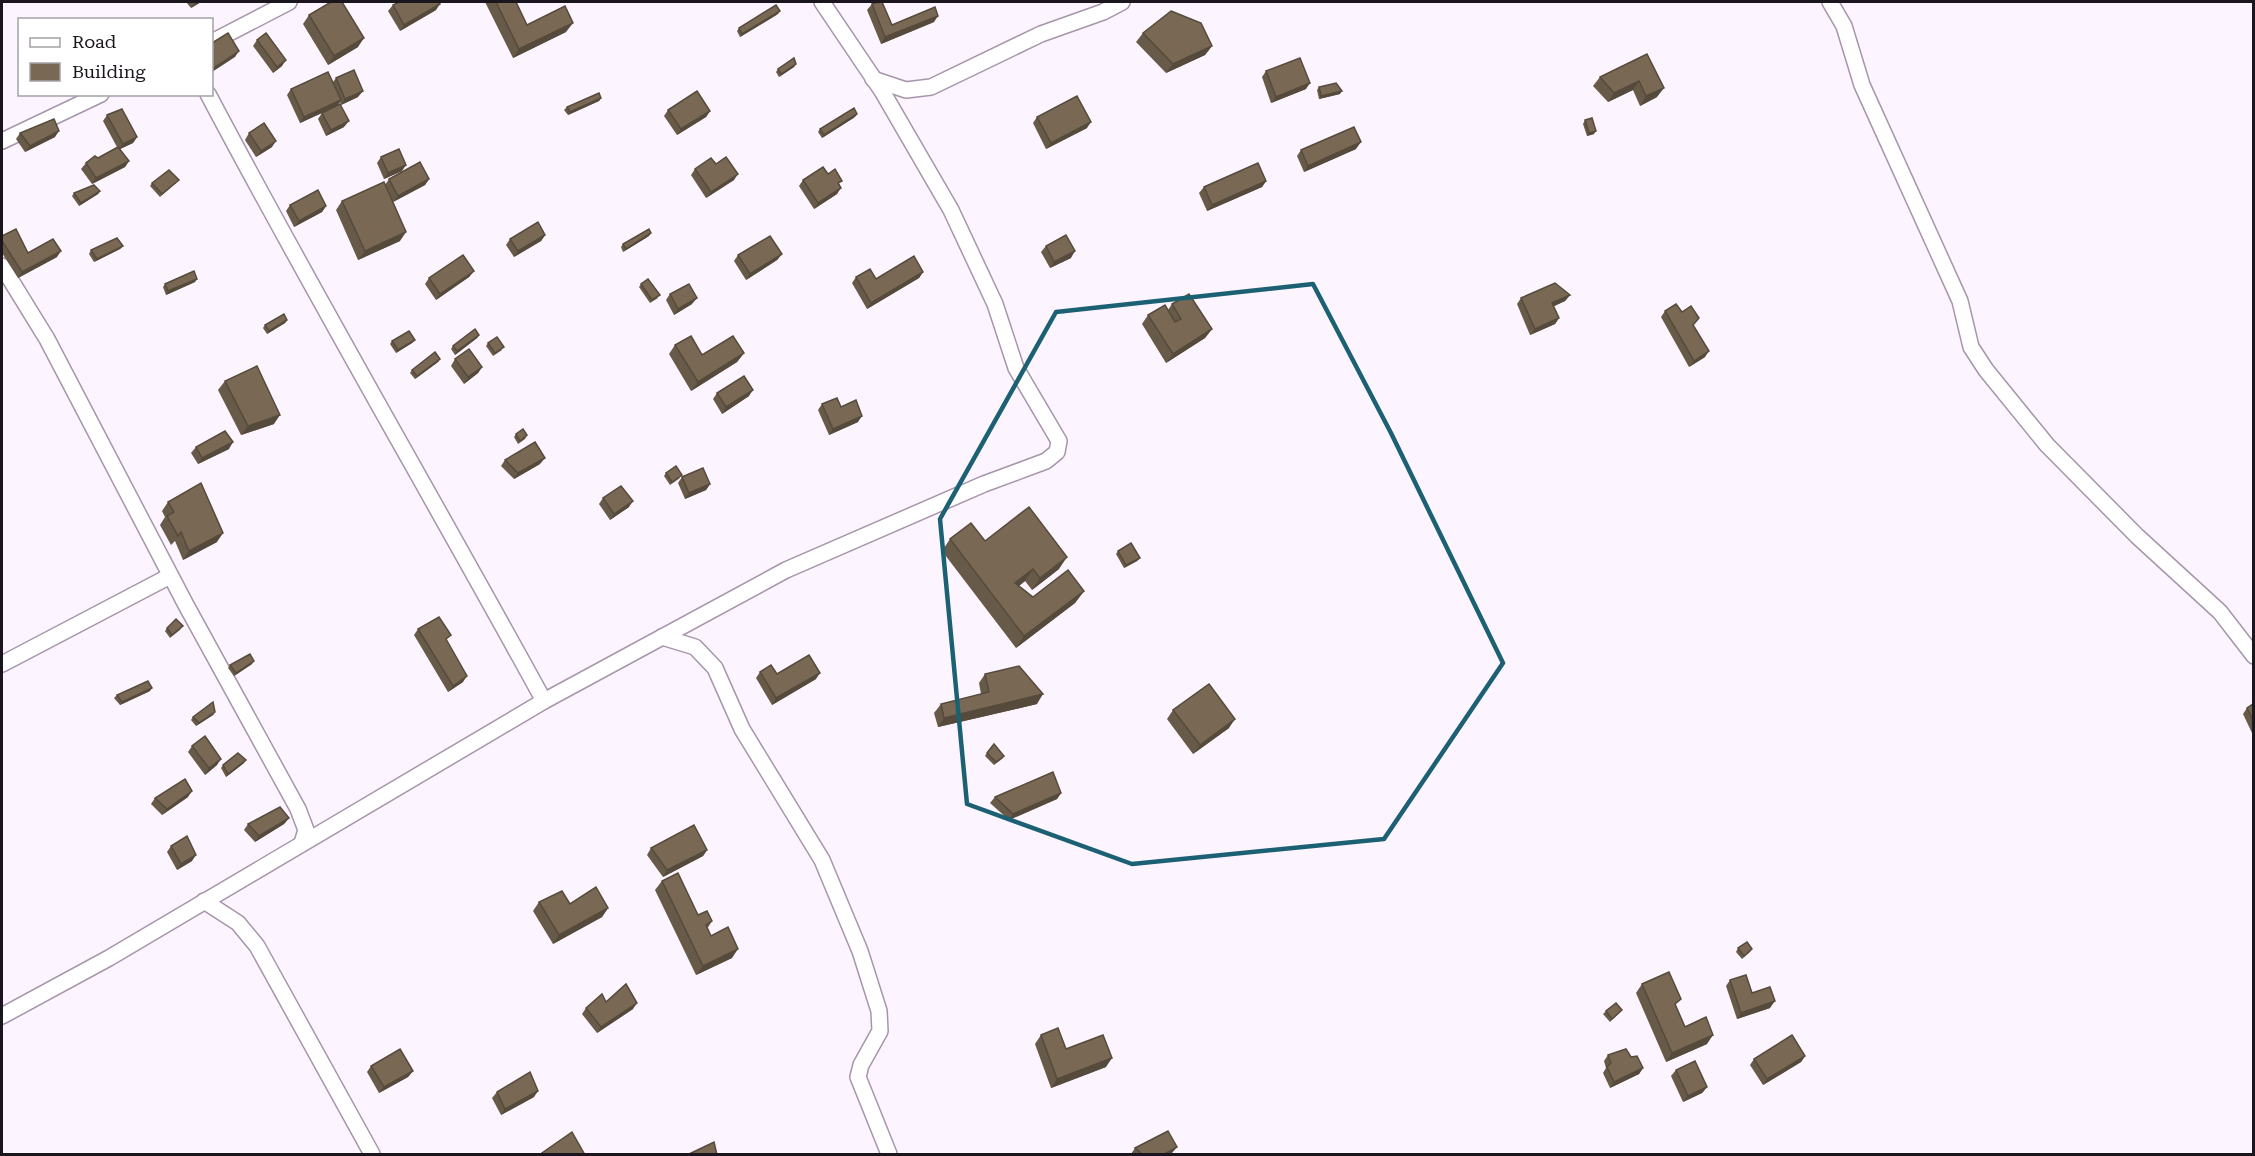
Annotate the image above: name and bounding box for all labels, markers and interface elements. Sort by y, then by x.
legend [18,18,213,96]
text: Road [72,31,117,52]
text: Building [72,61,146,82]

